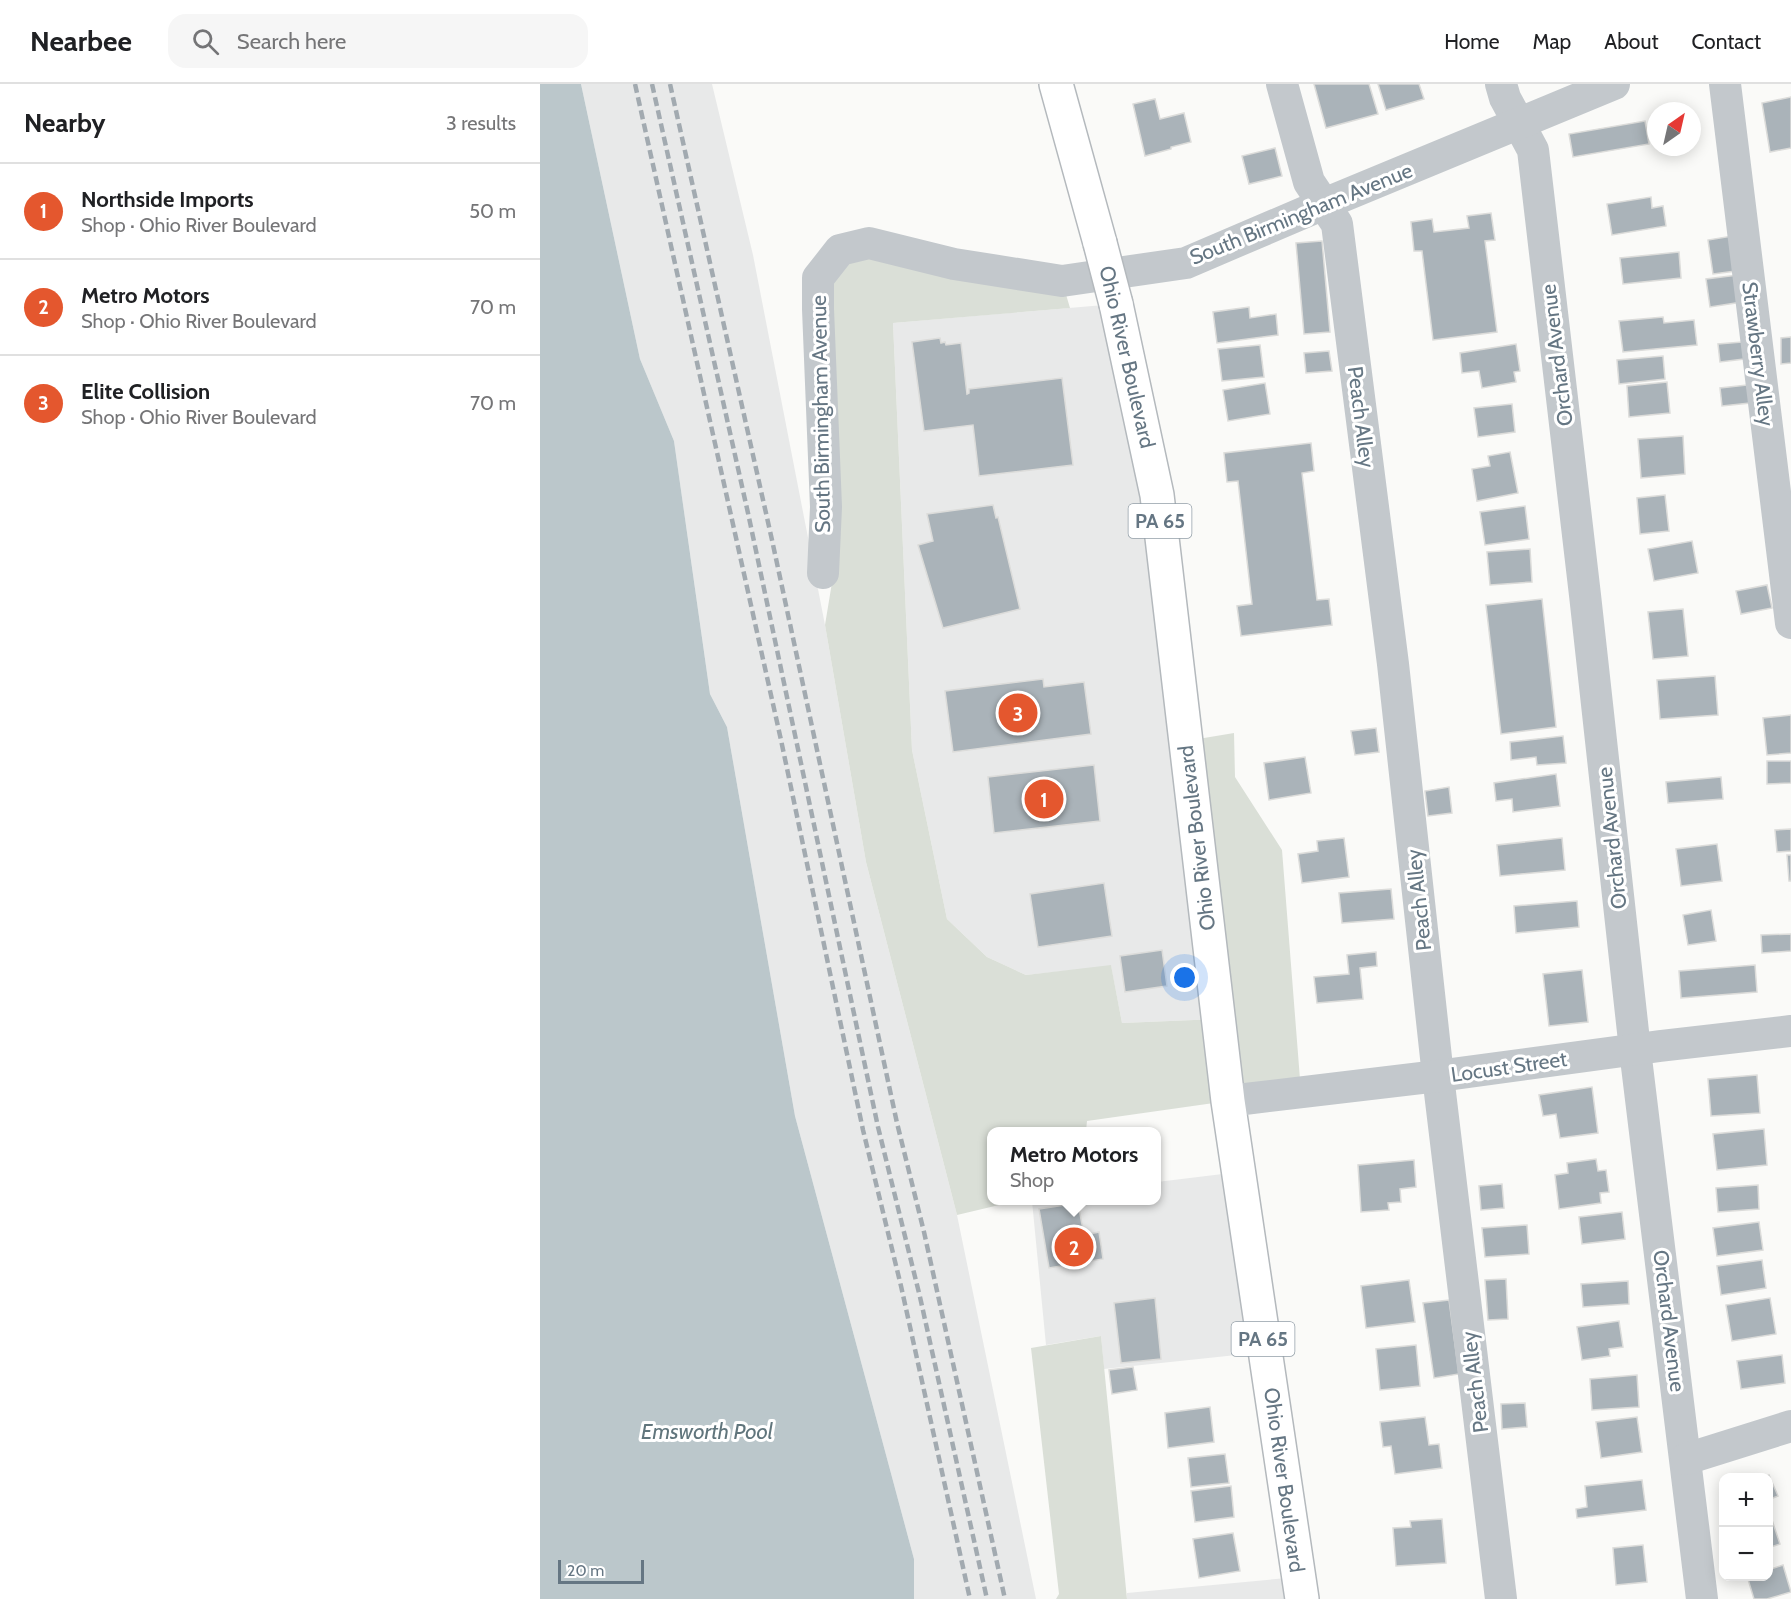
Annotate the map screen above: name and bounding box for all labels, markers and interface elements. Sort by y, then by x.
search box [168,14,588,68]
text: Nearbee [30,24,132,58]
icon: search [189,25,222,58]
text: Search here [237,28,346,55]
text: Home [1444,29,1500,54]
text: Map [1533,29,1571,54]
text: About [1604,29,1658,54]
text: Contact [1691,29,1761,54]
north arrow [1647,102,1701,156]
text: Nearby [24,107,105,139]
text: 3 results [446,111,516,135]
street label: South Birmingham Avenue [1186,157,1416,270]
text: Northside Imports [81,186,254,213]
text: 1 [40,199,47,223]
text: 50 m [469,199,516,223]
text: Shop · Ohio River Boulevard [81,213,317,237]
street label: Ohio River Boulevard [1094,263,1161,450]
street label: Strawberry Alley [1737,280,1780,428]
text: Metro Motors [81,282,210,309]
street label: Orchard Avenue [1535,282,1578,427]
text: 2 [38,295,49,319]
text: 70 m [470,295,516,319]
street label: South Birmingham Avenue [806,295,835,533]
text: Shop · Ohio River Boulevard [81,309,317,333]
street label: Peach Alley [1343,365,1380,470]
text: Elite Collision [81,378,210,405]
text: 3 [38,391,49,415]
text: 70 m [470,391,516,415]
text: Shop · Ohio River Boulevard [81,405,317,429]
road number: PA 65 [1128,504,1192,538]
pin: 3 [998,690,1038,736]
street label: Ohio River Boulevard [1173,744,1220,932]
street label: Orchard Avenue [1592,766,1631,910]
pin: 1 [1024,776,1064,822]
street label: Peach Alley [1401,848,1436,952]
your location [1170,963,1199,992]
street label: Locust Street [1449,1046,1569,1087]
popup [987,1127,1161,1205]
text: Metro Motors [1010,1141,1138,1168]
text: Shop [1010,1168,1054,1192]
pin: 2 [1054,1224,1094,1270]
street label: Orchard Avenue [1648,1249,1691,1394]
road number: PA 65 [1232,1322,1294,1356]
street label: Peach Alley [1456,1329,1493,1434]
street label: Ohio River Boulevard [1259,1386,1310,1574]
water label: Emsworth Pool [641,1418,774,1445]
map controls [1719,1473,1773,1581]
button: + [1719,1473,1773,1527]
button: − [1719,1527,1773,1581]
scale bar [558,1557,644,1584]
text: 20 m [567,1561,604,1580]

